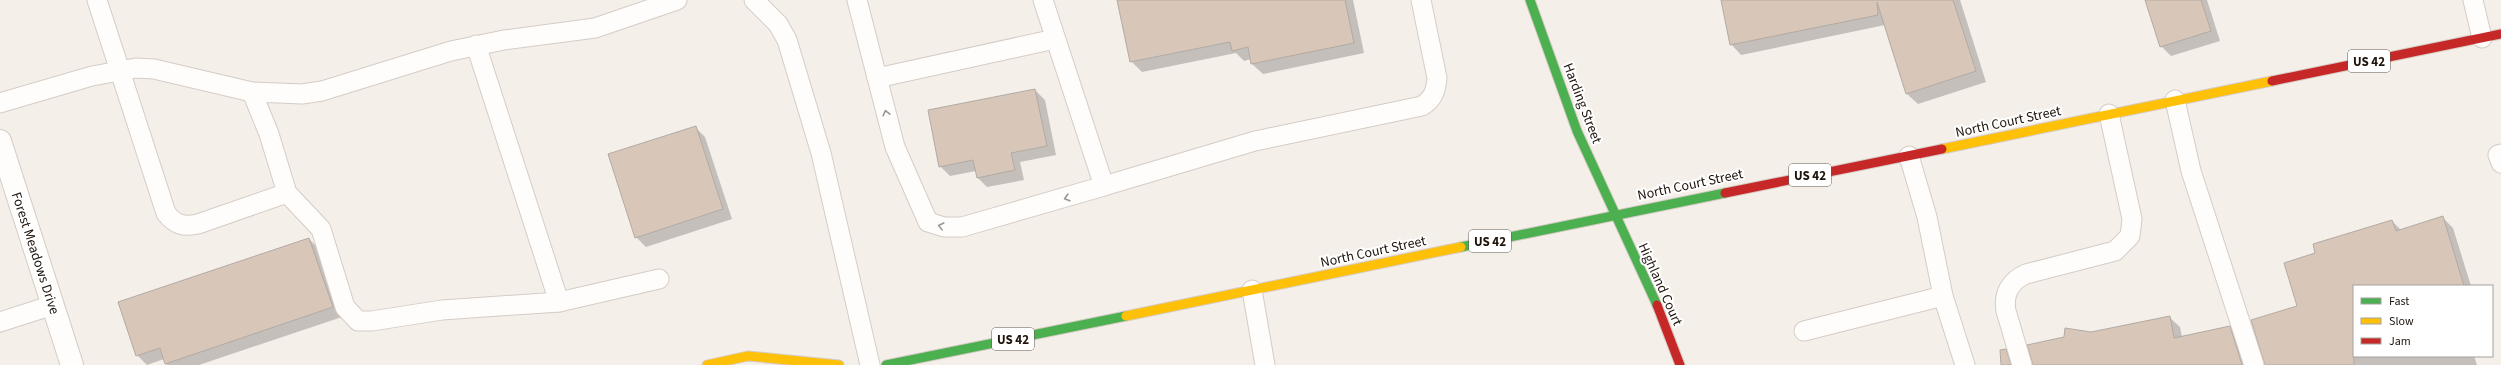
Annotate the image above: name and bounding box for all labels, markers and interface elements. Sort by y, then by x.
road number: US 42 [2348,50,2390,72]
street label: Harding Street [1558,60,1607,147]
street label: North Court Street [1954,101,2063,143]
one-way arrow [883,110,891,117]
street label: North Court Street [1636,164,1745,206]
road number: US 42 [1789,164,1831,186]
street label: Forest Meadows Drive [6,190,64,317]
one-way arrow [1063,193,1070,202]
one-way arrow [938,222,944,230]
road number: US 42 [1469,230,1511,252]
street label: North Court Street [1319,231,1428,273]
street label: Highland Court [1633,240,1687,329]
legend [2353,285,2493,357]
text: Fast [2389,293,2409,310]
text: Slow [2389,313,2414,330]
road number: US 42 [992,328,1034,350]
text: Jam [2389,333,2411,350]

